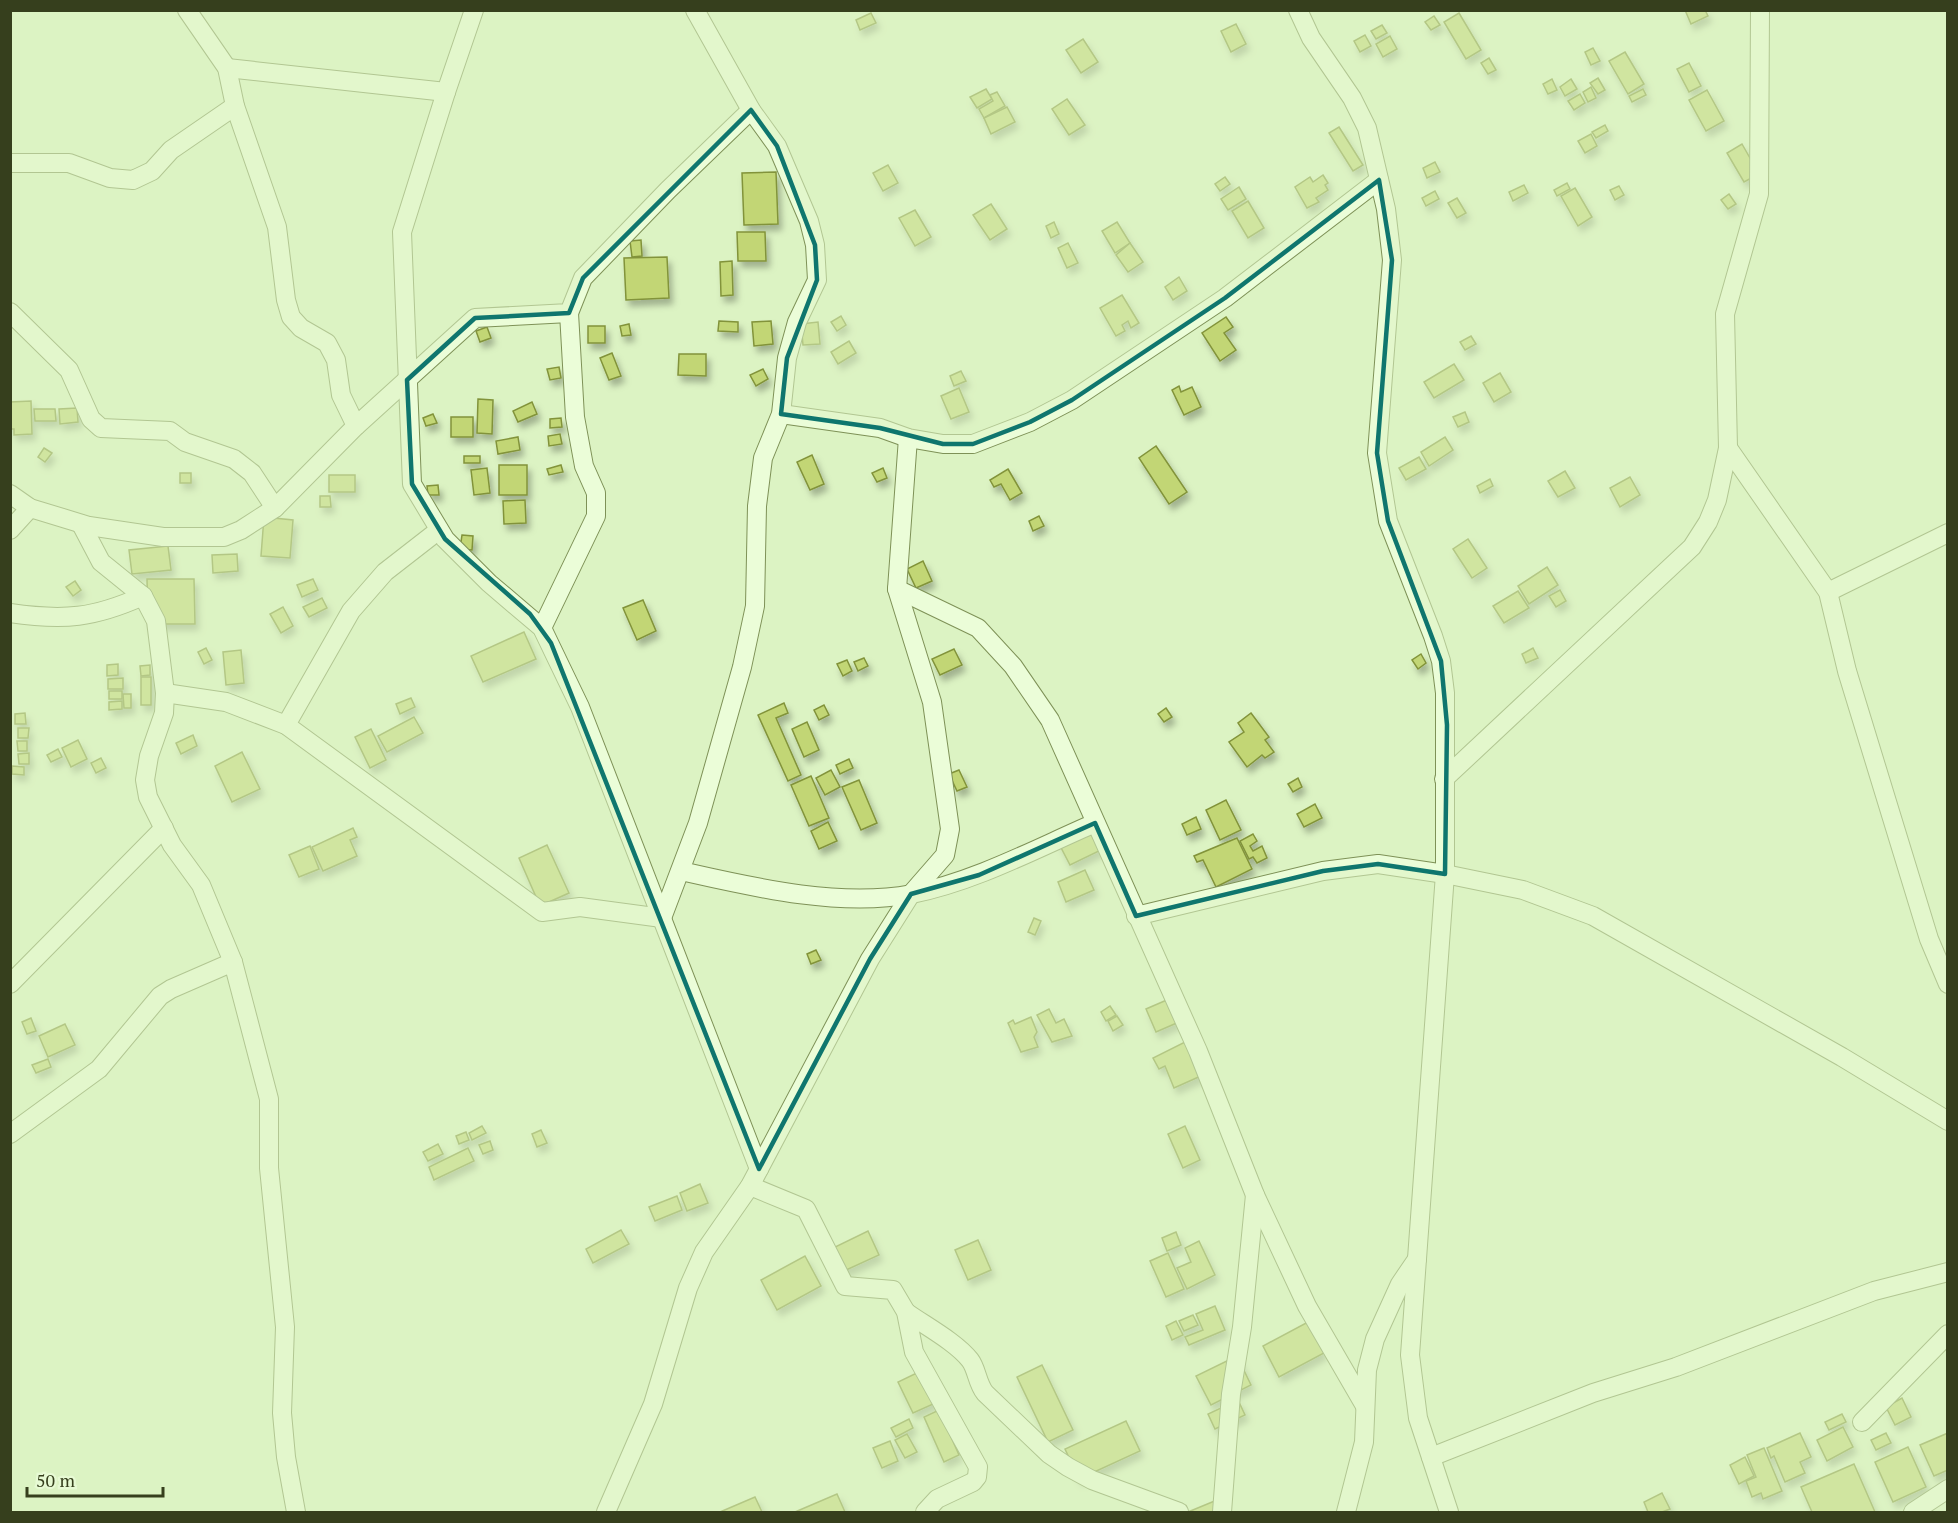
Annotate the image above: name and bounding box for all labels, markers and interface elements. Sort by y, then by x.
scale bar [27,1460,164,1498]
text: 50 m [36,1468,76,1492]

